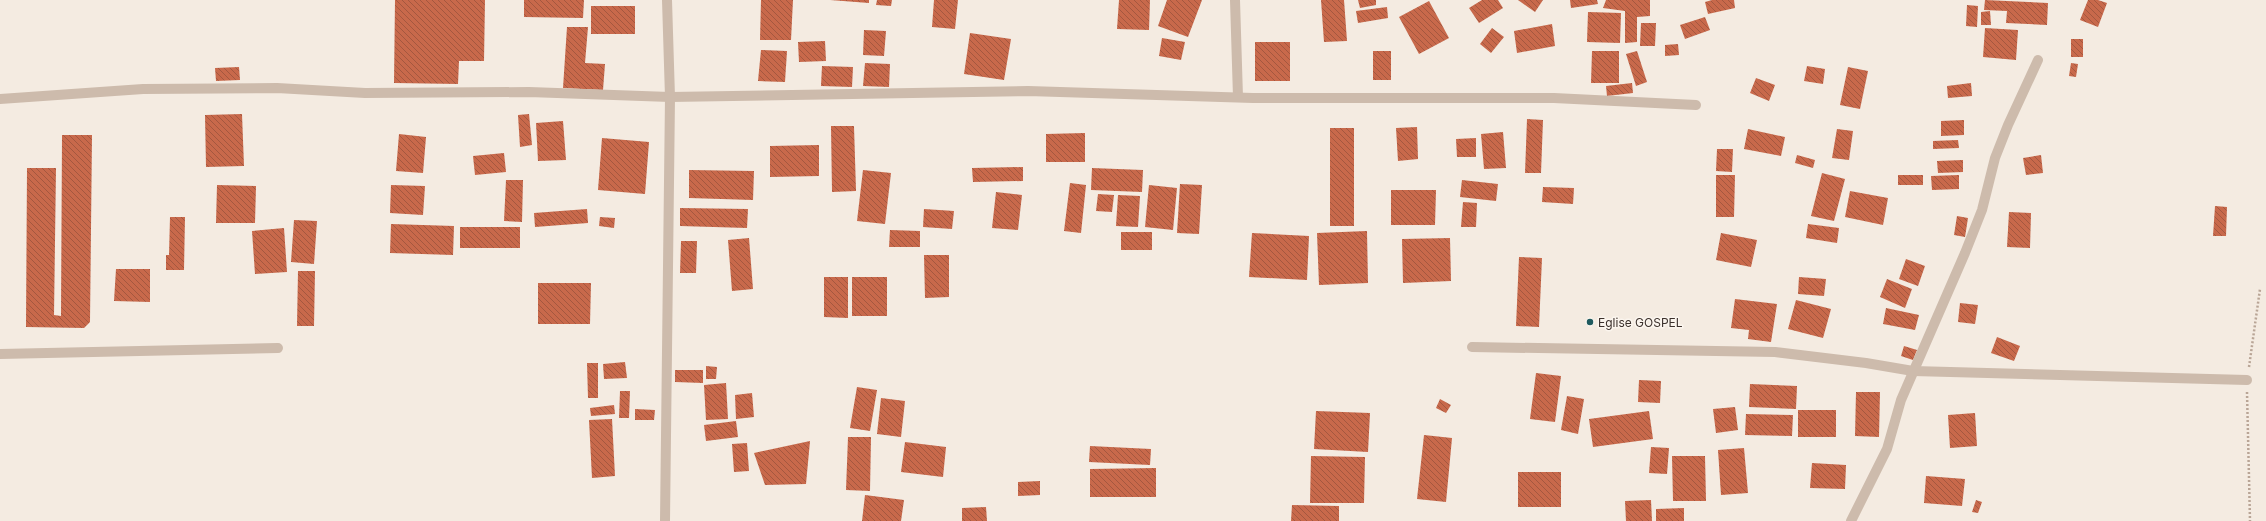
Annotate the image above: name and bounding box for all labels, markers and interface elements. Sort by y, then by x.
place label: Eglise GOSPEL [1598,315,1683,330]
marker: Eglise GOSPEL [1585,317,1595,327]

